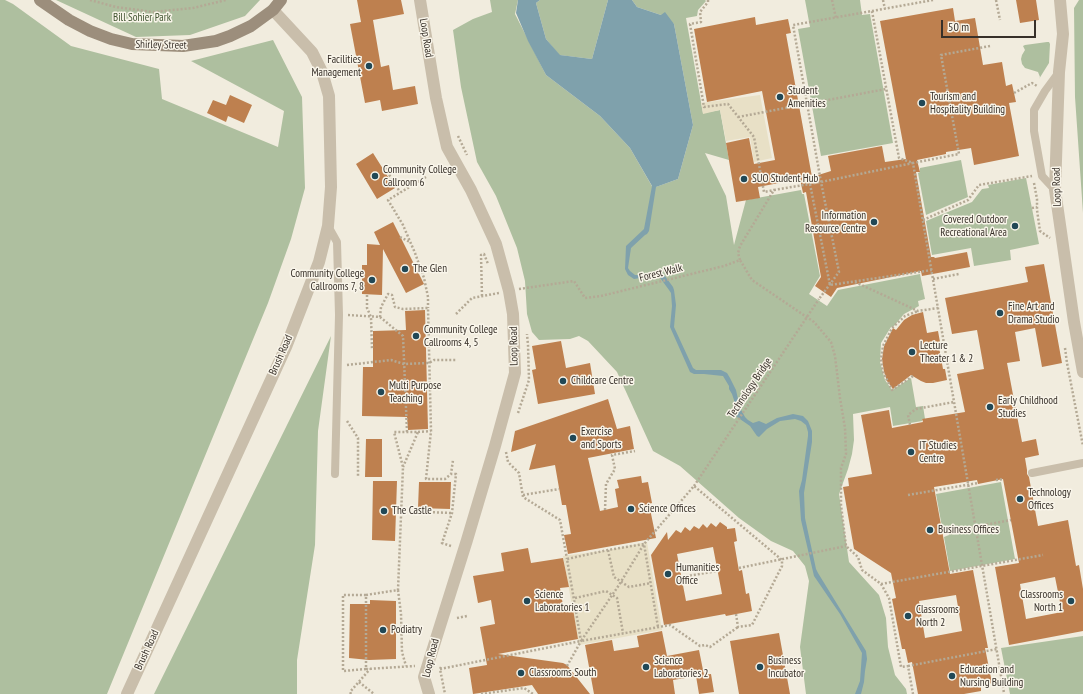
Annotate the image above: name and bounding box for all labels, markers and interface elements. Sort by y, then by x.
park label: Bill Sohier Park [113,11,171,25]
scale bar [943,12,1038,38]
street label: Loop Road [416,17,436,59]
text: 50 m [948,19,969,34]
street label: Shirley Street [135,38,187,52]
place label: Facilities Management [312,53,361,79]
marker: Facilities Management [364,61,374,71]
place label: Student Amenities [788,84,826,110]
place label: Tourism and Hospitality Building [930,90,1005,116]
marker: Student Amenities [775,92,785,102]
marker: Tourism and Hospitality Building [917,98,927,108]
place label: Community College Callroom 6 [383,163,457,189]
street label: Loop Road [1050,167,1064,207]
marker: Community College Callroom 6 [370,171,380,181]
place label: SUO Student Hub [752,172,818,186]
marker: SUO Student Hub [739,174,749,184]
place label: Information Resource Centre [805,209,866,235]
place label: Covered Outdoor Recreational Area [940,213,1007,239]
marker: Information Resource Centre [869,217,879,227]
marker: Covered Outdoor Recreational Area [1010,221,1020,231]
street label: Forest Walk [638,261,684,285]
place label: The Glen [413,262,447,276]
marker: The Glen [400,264,410,274]
place label: Community College Callrooms 7, 8 [290,267,364,293]
marker: Community College Callrooms 7, 8 [367,275,377,285]
place label: Fine Art and Drama Studio [1008,300,1059,326]
marker: Fine Art and Drama Studio [995,308,1005,318]
place label: Community College Callrooms 4, 5 [424,323,498,349]
street label: Loop Road [507,326,521,366]
marker: Community College Callrooms 4, 5 [411,331,421,341]
street label: Brush Road [266,333,296,377]
place label: Lecture Theater 1 & 2 [920,339,973,365]
marker: Lecture Theater 1 & 2 [907,347,917,357]
street label: Technology Bridge [725,355,775,421]
place label: Childcare Centre [571,374,633,388]
marker: Childcare Centre [558,376,568,386]
place label: Multi Purpose Teaching [389,379,441,405]
marker: Multi Purpose Teaching [376,387,386,397]
place label: Early Childhood Studies [998,394,1058,420]
marker: Early Childhood Studies [985,402,995,412]
place label: Exercise and Sports [581,425,622,451]
marker: Exercise and Sports [568,433,578,443]
place label: IT Studies Centre [919,439,957,465]
marker: IT Studies Centre [906,447,916,457]
place label: Technology Offices [1028,486,1071,512]
marker: Technology Offices [1015,494,1025,504]
place label: Science Offices [639,502,696,516]
place label: The Castle [392,504,432,518]
marker: Science Offices [626,504,636,514]
marker: The Castle [379,506,389,516]
place label: Business Offices [938,523,999,537]
marker: Business Offices [925,525,935,535]
place label: Humanities Office [676,561,719,587]
marker: Humanities Office [663,569,673,579]
place label: Science Laboratories 1 [535,588,589,614]
place label: Classrooms North 1 [1020,588,1063,614]
marker: Science Laboratories 1 [522,596,532,606]
marker: Classrooms North 1 [1066,596,1076,606]
place label: Classrooms North 2 [916,603,959,629]
marker: Classrooms North 2 [903,611,913,621]
place label: Podiatry [391,623,422,637]
marker: Podiatry [378,625,388,635]
street label: Brush Road [132,628,162,672]
street label: Loop Road [420,637,442,679]
place label: Science Laboratories 2 [654,654,708,680]
place label: Business Incubator [768,654,804,680]
marker: Science Laboratories 2 [641,662,651,672]
marker: Business Incubator [755,662,765,672]
place label: Education and Nursing Building [960,663,1023,689]
place label: Classrooms South [529,666,596,680]
marker: Classrooms South [516,668,526,678]
marker: Education and Nursing Building [947,671,957,681]

